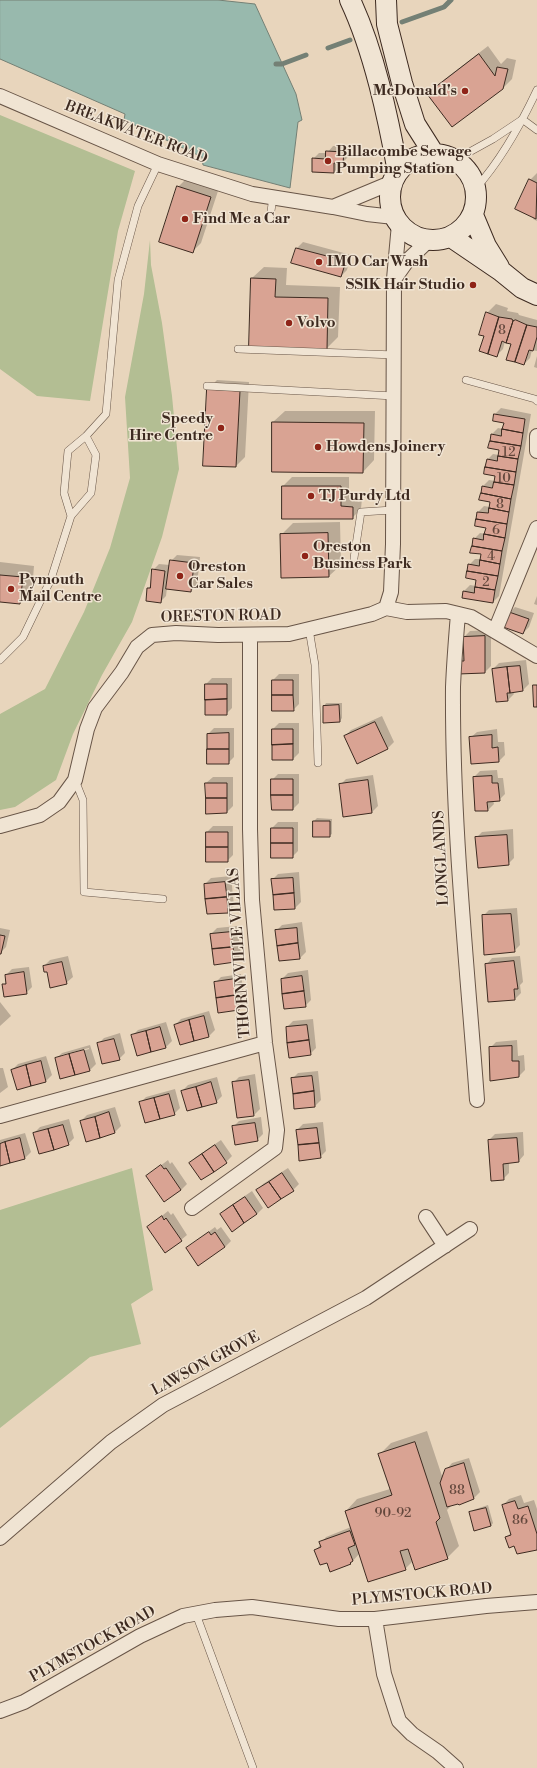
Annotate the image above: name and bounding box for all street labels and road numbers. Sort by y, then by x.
street label: BREAKWATER ROAD [62,97,210,169]
street label: ORESTON ROAD [161,607,281,627]
street label: LONGLANDS [431,810,453,906]
street label: THORNYVILLE VILLAS [225,867,255,1039]
street label: LAWSON GROVE [149,1328,263,1400]
street label: PLYMSTOCK ROAD [351,1580,493,1610]
street label: PLYMSTOCK ROAD [27,1603,159,1687]

